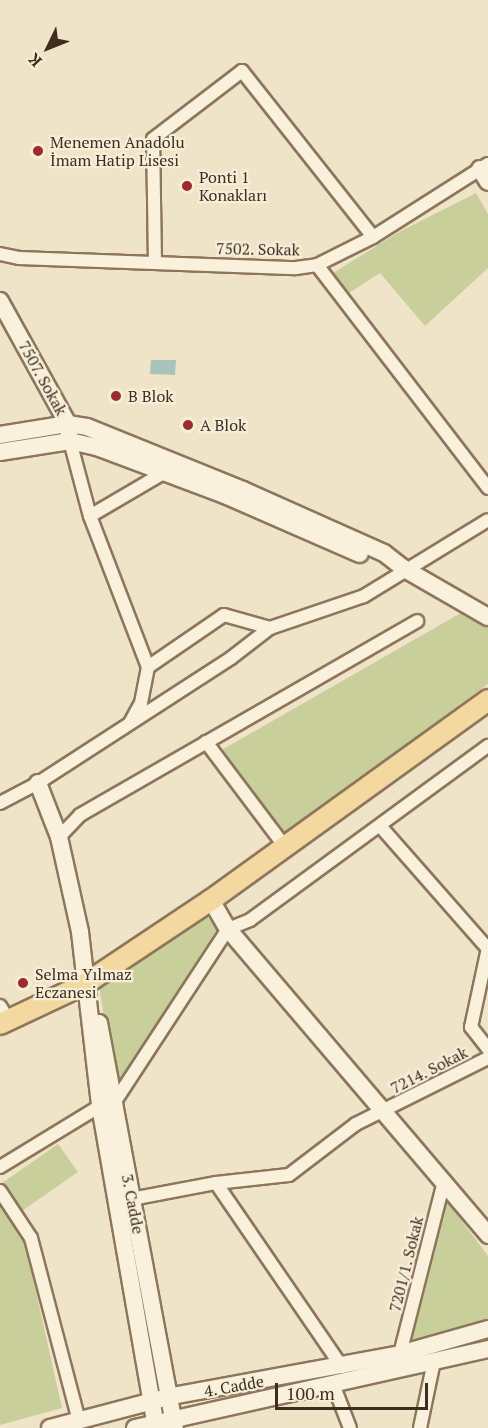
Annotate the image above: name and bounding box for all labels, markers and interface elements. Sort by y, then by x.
north arrow [18,18,78,78]
text: K [23,49,47,72]
place label: Menemen Anadolu İmam Hatip Lisesi [50,132,185,170]
marker: Menemen Anadolu İmam Hatip Lisesi [31,144,45,158]
place label: Ponti 1 Konakları [199,167,267,205]
marker: Ponti 1 Konakları [180,179,194,193]
street label: 7502. Sokak [216,239,300,259]
street label: 7507. Sokak [15,337,71,419]
place label: B Blok [128,386,173,406]
marker: B Blok [109,389,123,403]
place label: A Blok [200,415,247,435]
marker: A Blok [181,418,195,432]
place label: Selma Yılmaz Eczanesi [35,964,132,1002]
marker: Selma Yılmaz Eczanesi [16,976,30,990]
street label: 7214. Sokak [387,1042,471,1098]
street label: 3. Cadde [118,1172,148,1236]
street label: 7201/1. Sokak [385,1214,427,1314]
street label: 4. Cadde [202,1371,266,1401]
scale bar [278,1371,431,1409]
text: 100 m [286,1381,335,1405]

